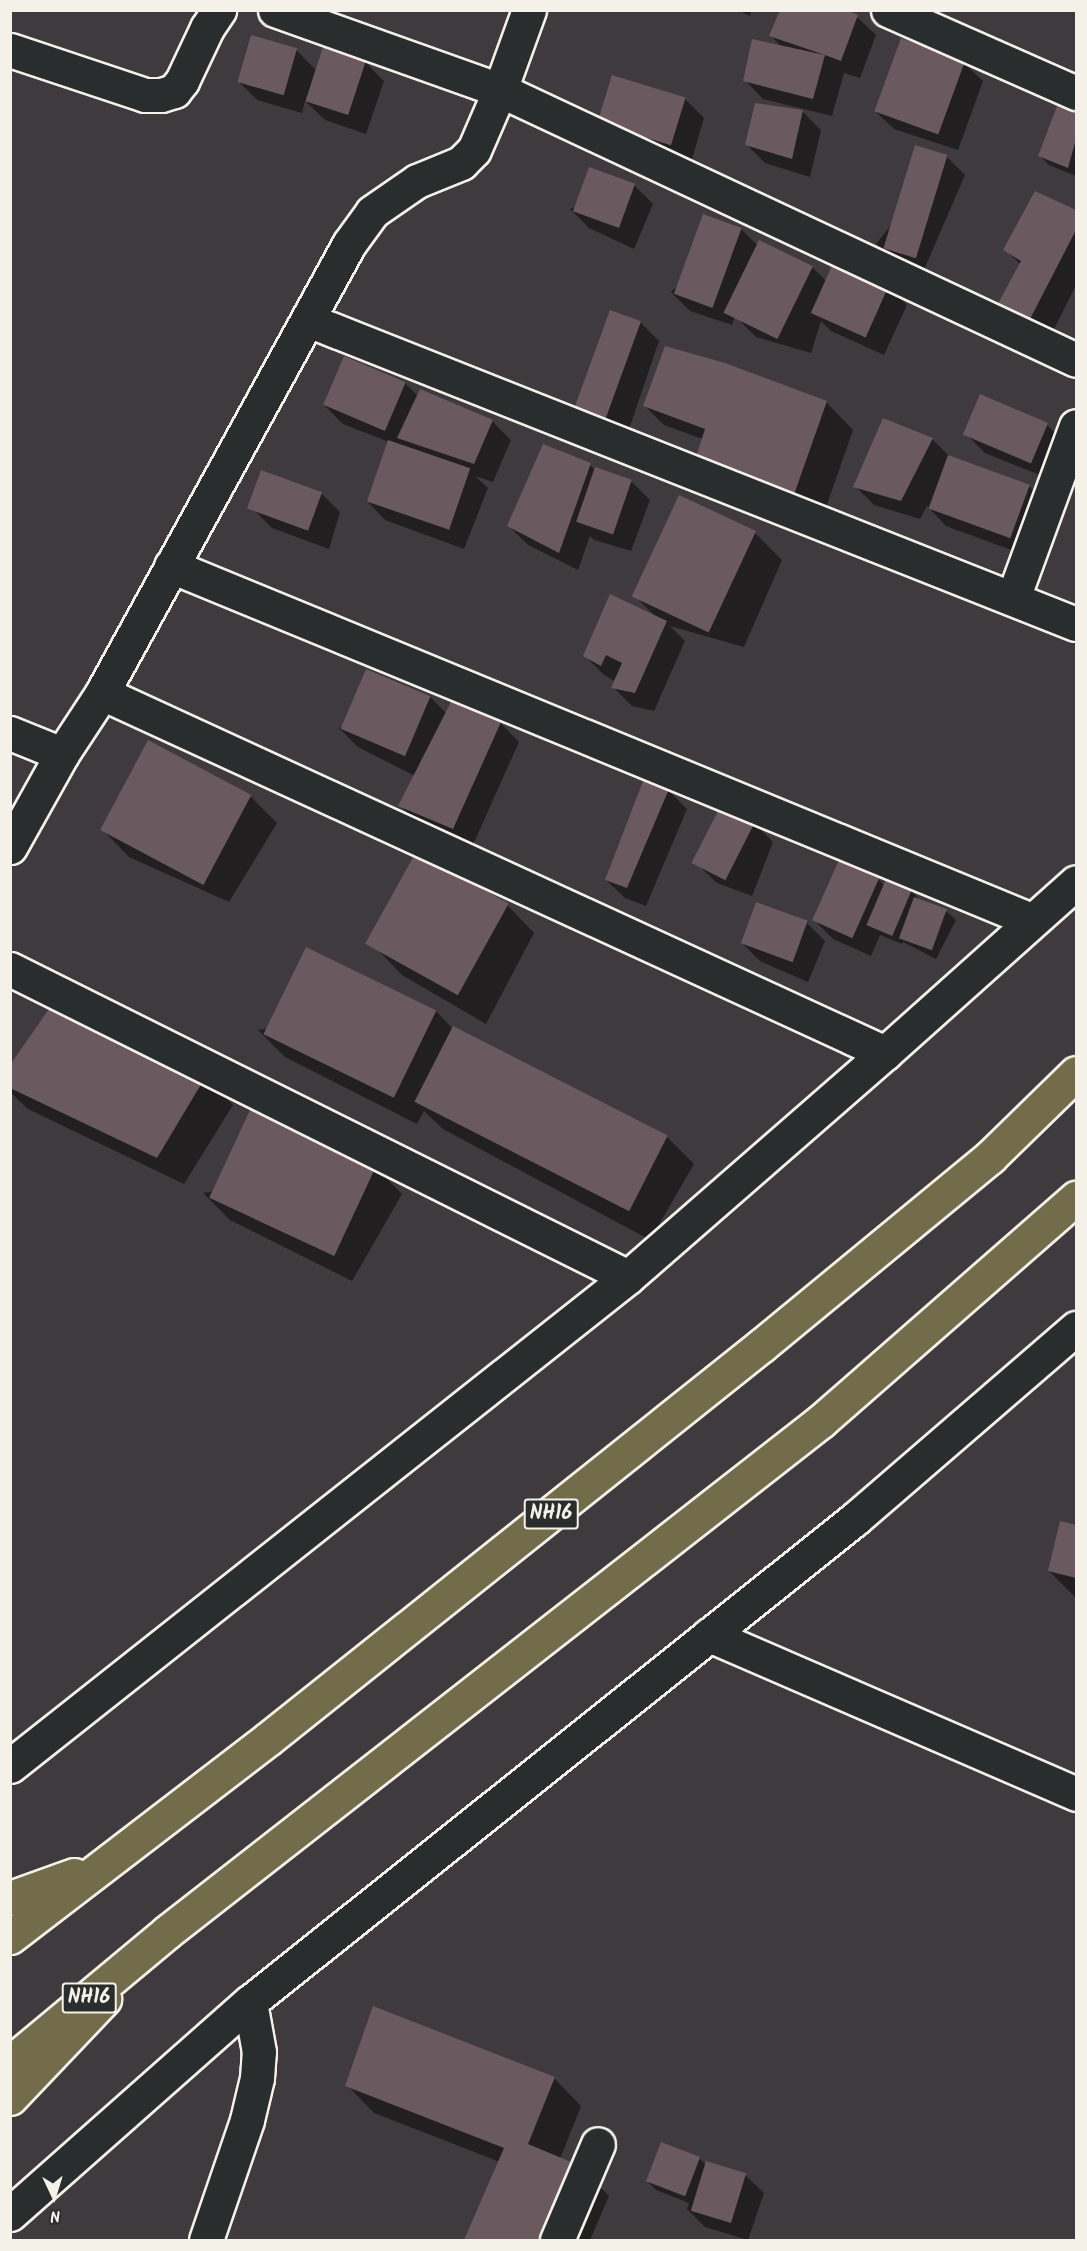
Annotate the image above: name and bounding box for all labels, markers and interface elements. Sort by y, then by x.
road number: NH16 [522,1497,580,1531]
road number: NH16 [60,1981,118,2015]
north arrow [24,2167,84,2227]
text: N [49,2203,61,2228]

